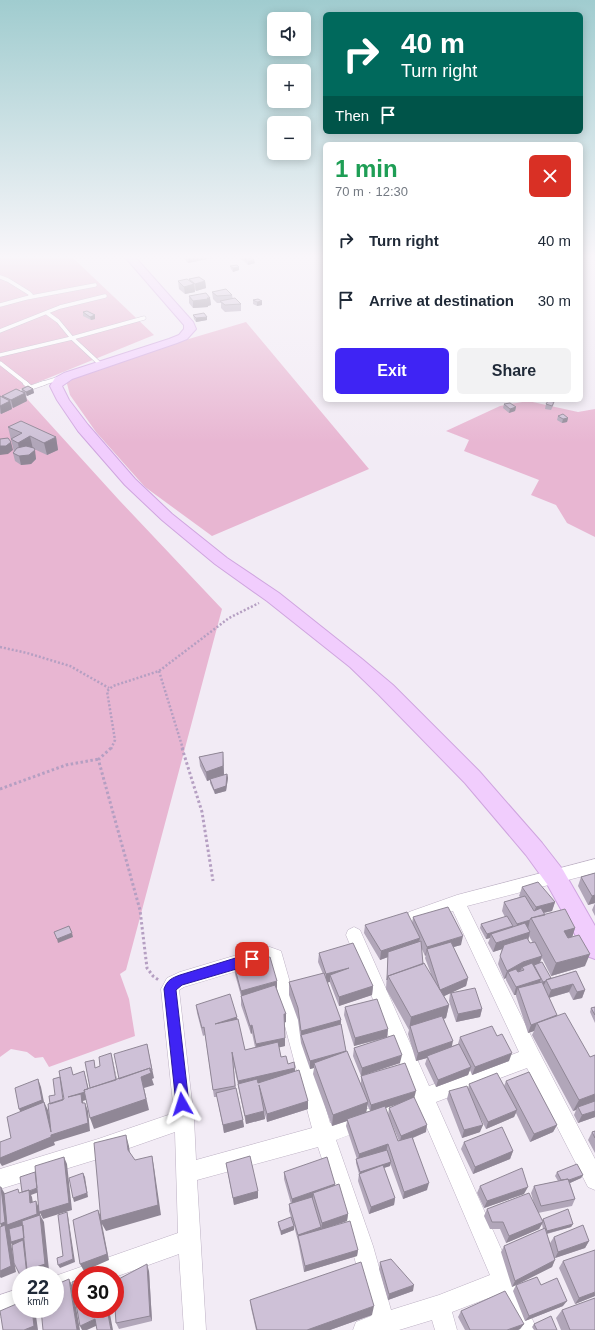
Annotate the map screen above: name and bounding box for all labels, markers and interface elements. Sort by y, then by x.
map controls [267,12,311,160]
button: sound [267,12,311,56]
icon: right [335,28,387,80]
text: 40 m [401,28,465,59]
text: Turn right [401,61,477,81]
button: + [267,64,311,108]
icon: arrive [377,104,399,126]
text: Then [335,107,369,124]
button: − [267,116,311,160]
text: 1 min [335,155,398,182]
button: close [529,155,571,197]
text: 70 m · 12:30 [335,184,408,199]
icon: right [335,229,357,251]
text: Turn right [369,232,439,249]
text: 40 m [538,232,571,249]
icon: arrive [335,289,357,311]
text: Arrive at destination [369,292,514,309]
text: 30 m [538,292,571,309]
button: Exit [335,348,449,394]
button: Share [457,348,571,394]
pin [235,942,269,976]
icon: arrive [241,948,263,970]
position arrow [161,1083,203,1125]
speed limit sign: 30 [72,1266,124,1318]
text: 22 [27,1276,49,1298]
text: km/h [27,1296,49,1307]

